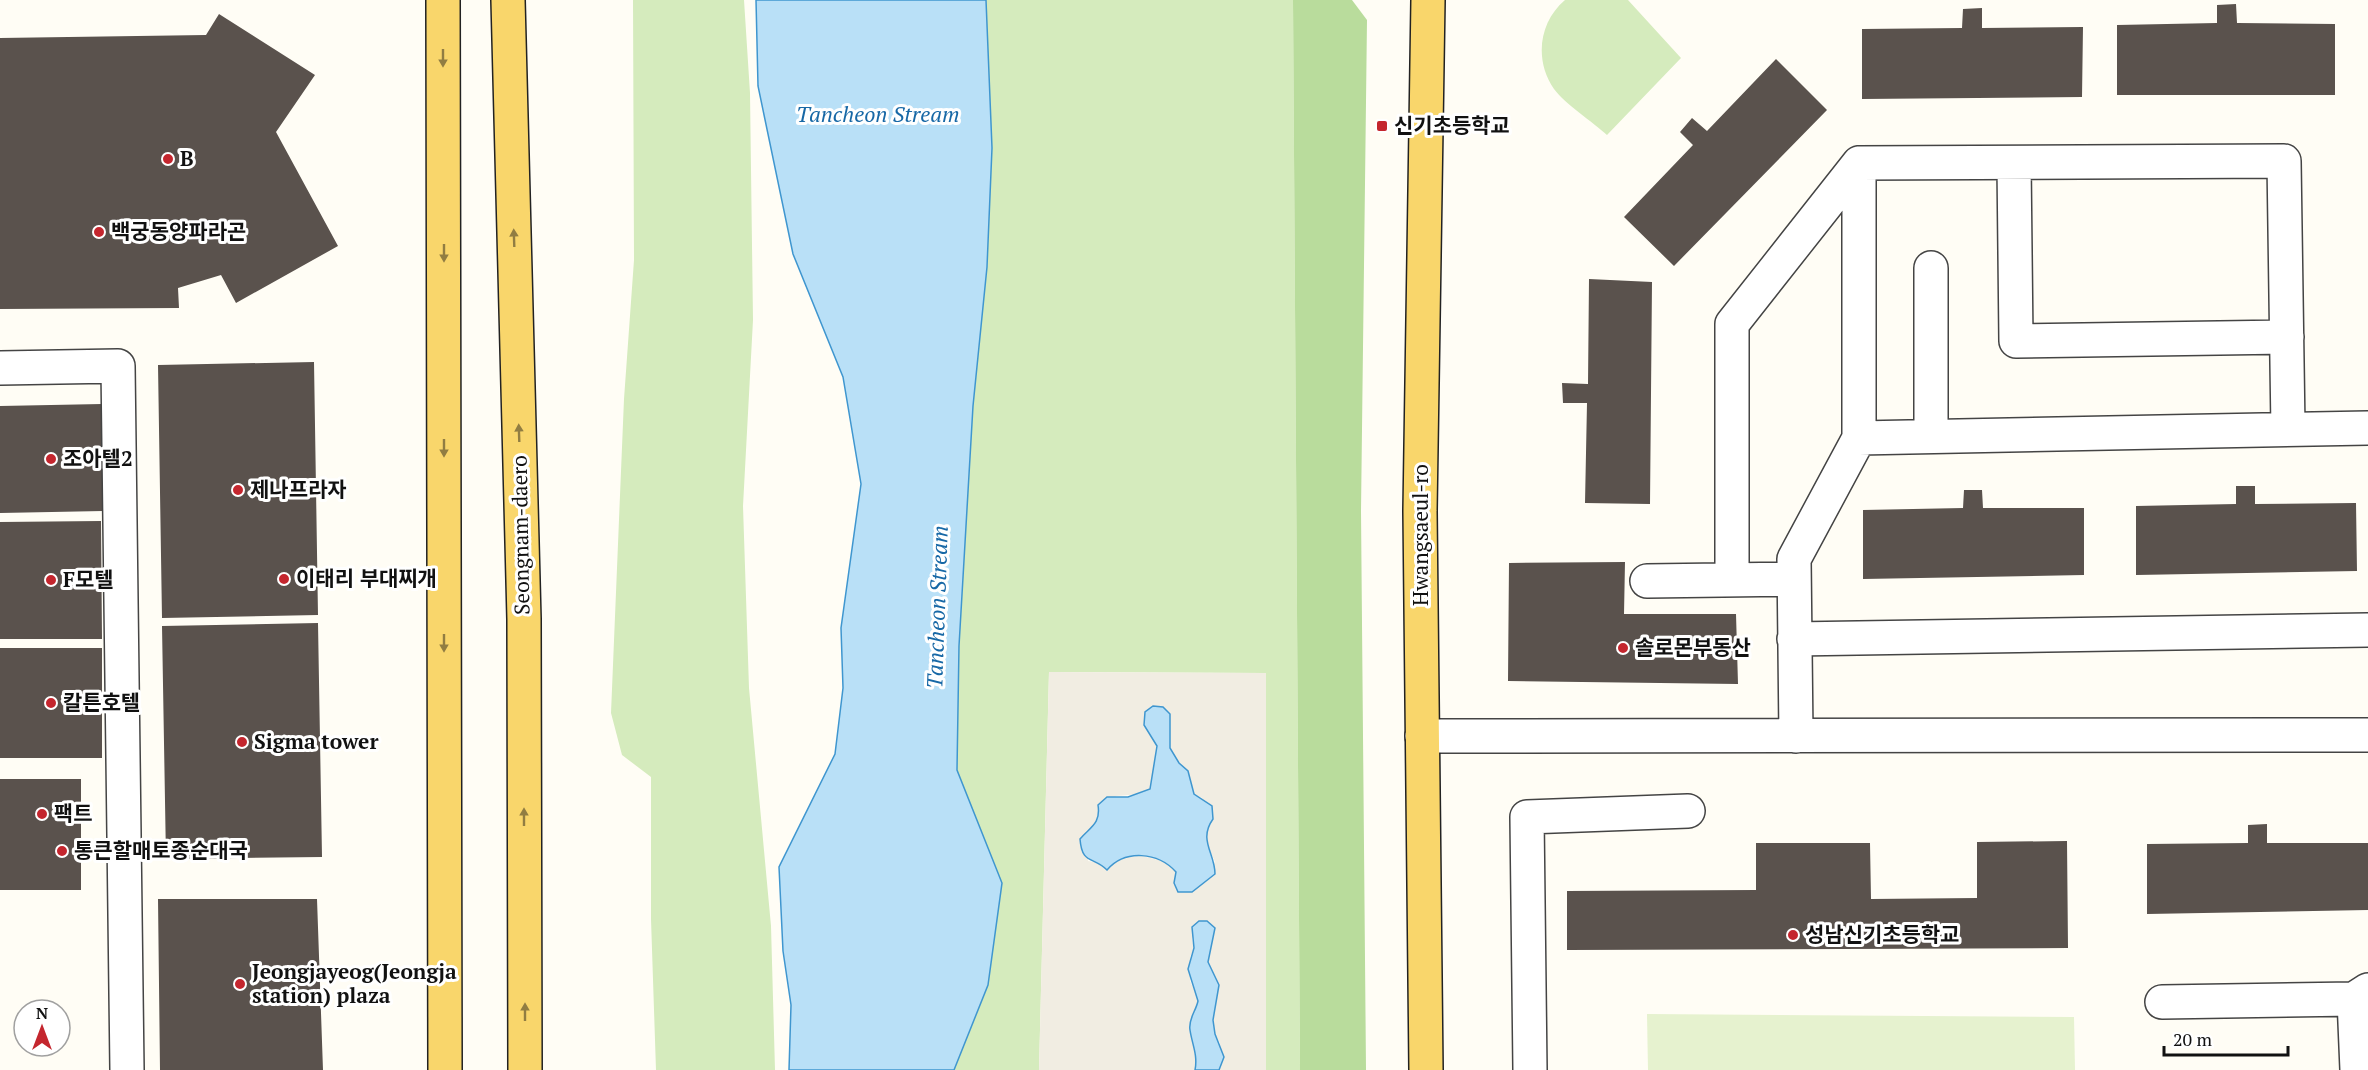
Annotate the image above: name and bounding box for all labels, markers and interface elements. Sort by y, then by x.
one-way arrow [438,49,448,68]
water label: Tancheon Stream [796,99,960,128]
place label: 신기초등학교 [1394,111,1510,139]
marker: 신기초등학교 [1375,119,1389,133]
place label: B [180,144,194,172]
marker: B [161,152,175,166]
place label: 백궁동양파라곤 [111,217,246,245]
marker: 백궁동양파라곤 [92,225,106,239]
one-way arrow [509,228,518,247]
one-way arrow [439,244,449,263]
one-way arrow [514,423,524,442]
one-way arrow [439,439,449,458]
place label: 조아텔2 [63,444,133,472]
marker: 조아텔2 [44,452,58,466]
street label: Seongnam-daero [505,455,535,615]
street label: Hwangsaeul-ro [1406,464,1434,606]
place label: 제나프라자 [250,475,347,503]
marker: 제나프라자 [231,483,245,497]
water label: Tancheon Stream [919,525,954,689]
place label: 이태리 부대찌개 [296,564,437,592]
place label: F모텔 [63,565,114,593]
marker: 이태리 부대찌개 [277,572,291,586]
marker: F모텔 [44,573,58,587]
place label: 솔로몬부동산 [1635,633,1751,661]
one-way arrow [439,634,449,653]
marker: 솔로몬부동산 [1616,641,1630,655]
place label: 칼튼호텔 [63,688,140,716]
marker: 칼튼호텔 [44,696,58,710]
place label: Sigma tower [254,727,378,755]
marker: Sigma tower [235,735,249,749]
place label: 팩트 [54,799,93,827]
marker: 팩트 [35,807,49,821]
one-way arrow [519,807,529,826]
place label: 통큰할매토종순대국 [74,836,248,864]
marker: 통큰할매토종순대국 [55,844,69,858]
place label: 성남신기초등학교 [1805,920,1960,948]
marker: 성남신기초등학교 [1786,928,1800,942]
place label: Jeongjayeog(Jeongja station) plaza [252,957,457,1009]
marker: Jeongjayeog(Jeongja station) plaza [233,977,247,991]
north arrow [12,998,72,1058]
text: N [36,1002,48,1024]
one-way arrow [520,1002,530,1021]
scale bar [2164,1019,2288,1057]
text: 20 m [2173,1027,2213,1051]

